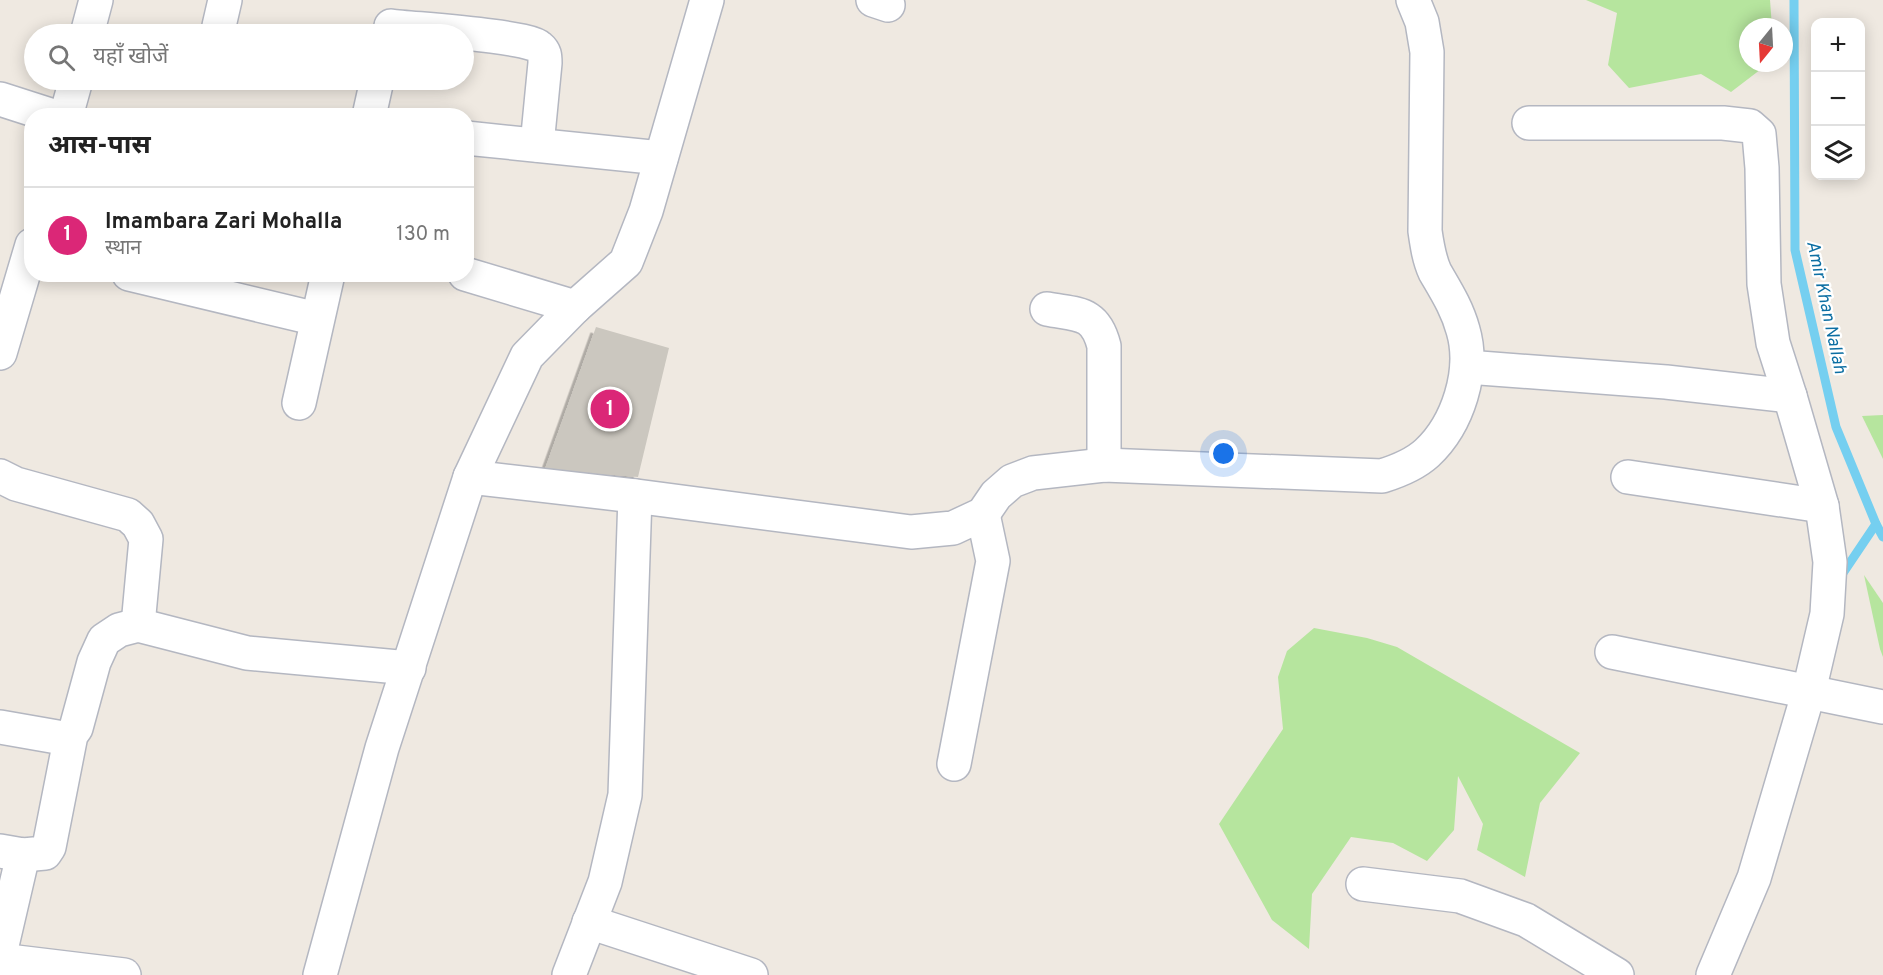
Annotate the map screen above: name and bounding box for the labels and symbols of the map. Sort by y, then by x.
north arrow [1739,18,1793,72]
water label: Amir Khan Nallah [1800,239,1851,376]
pin: 1 [590,386,630,432]
your location [1209,439,1238,468]

